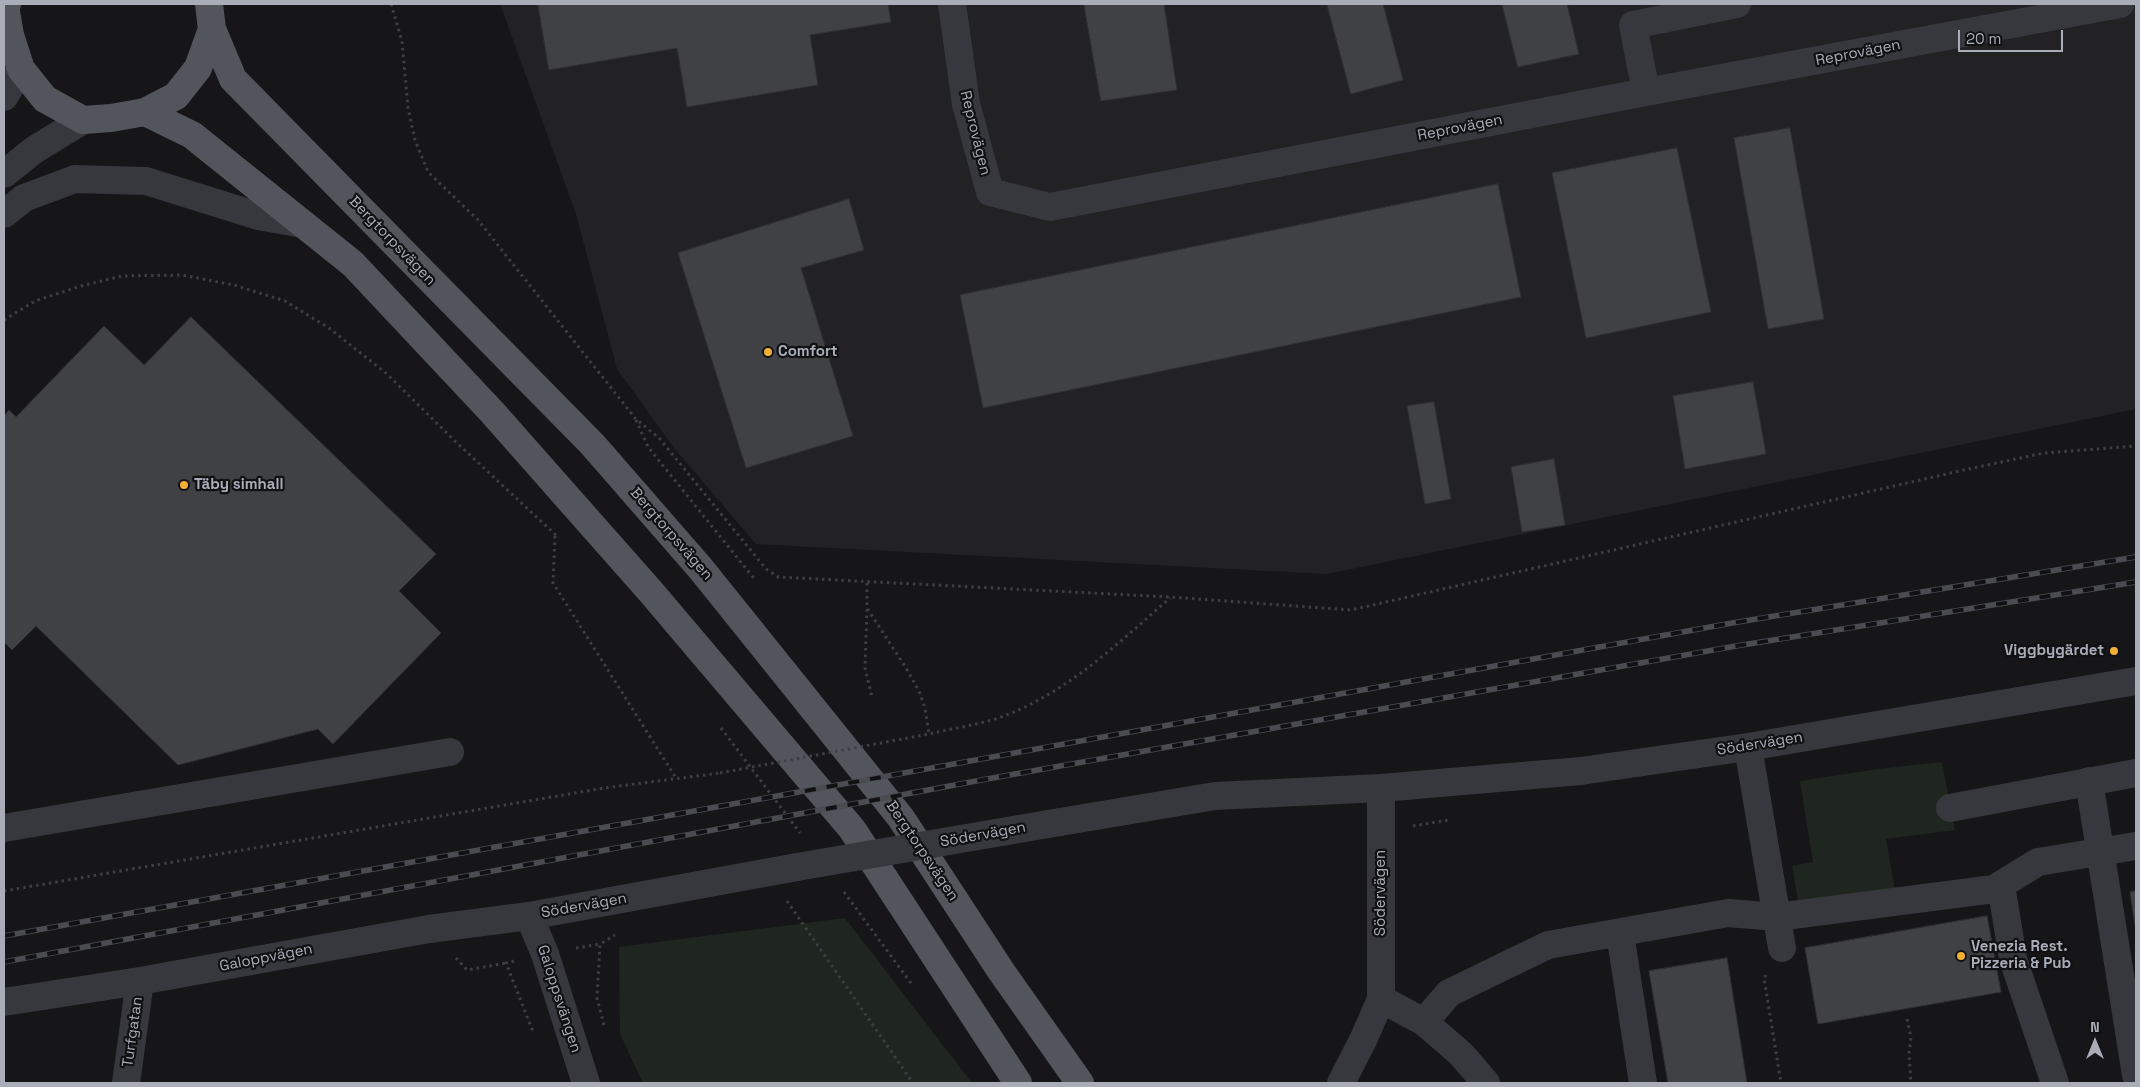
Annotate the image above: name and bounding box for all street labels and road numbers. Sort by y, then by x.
street label: Reprovägen [1814,36,1902,70]
street label: Reprovägen [956,89,994,177]
street label: Reprovägen [1416,111,1504,145]
street label: Bergtorpsvägen [345,193,439,289]
street label: Bergtorpsvägen [626,484,716,584]
street label: Södervägen [1716,728,1804,760]
street label: Bergtorpsvägen [882,798,962,904]
street label: Södervägen [939,819,1027,851]
street label: Södervägen [1372,850,1390,936]
street label: Södervägen [540,890,628,922]
street label: Galoppvägen [218,940,314,976]
street label: Galoppsvängen [533,943,585,1055]
street label: Turfgatan [119,995,147,1069]

